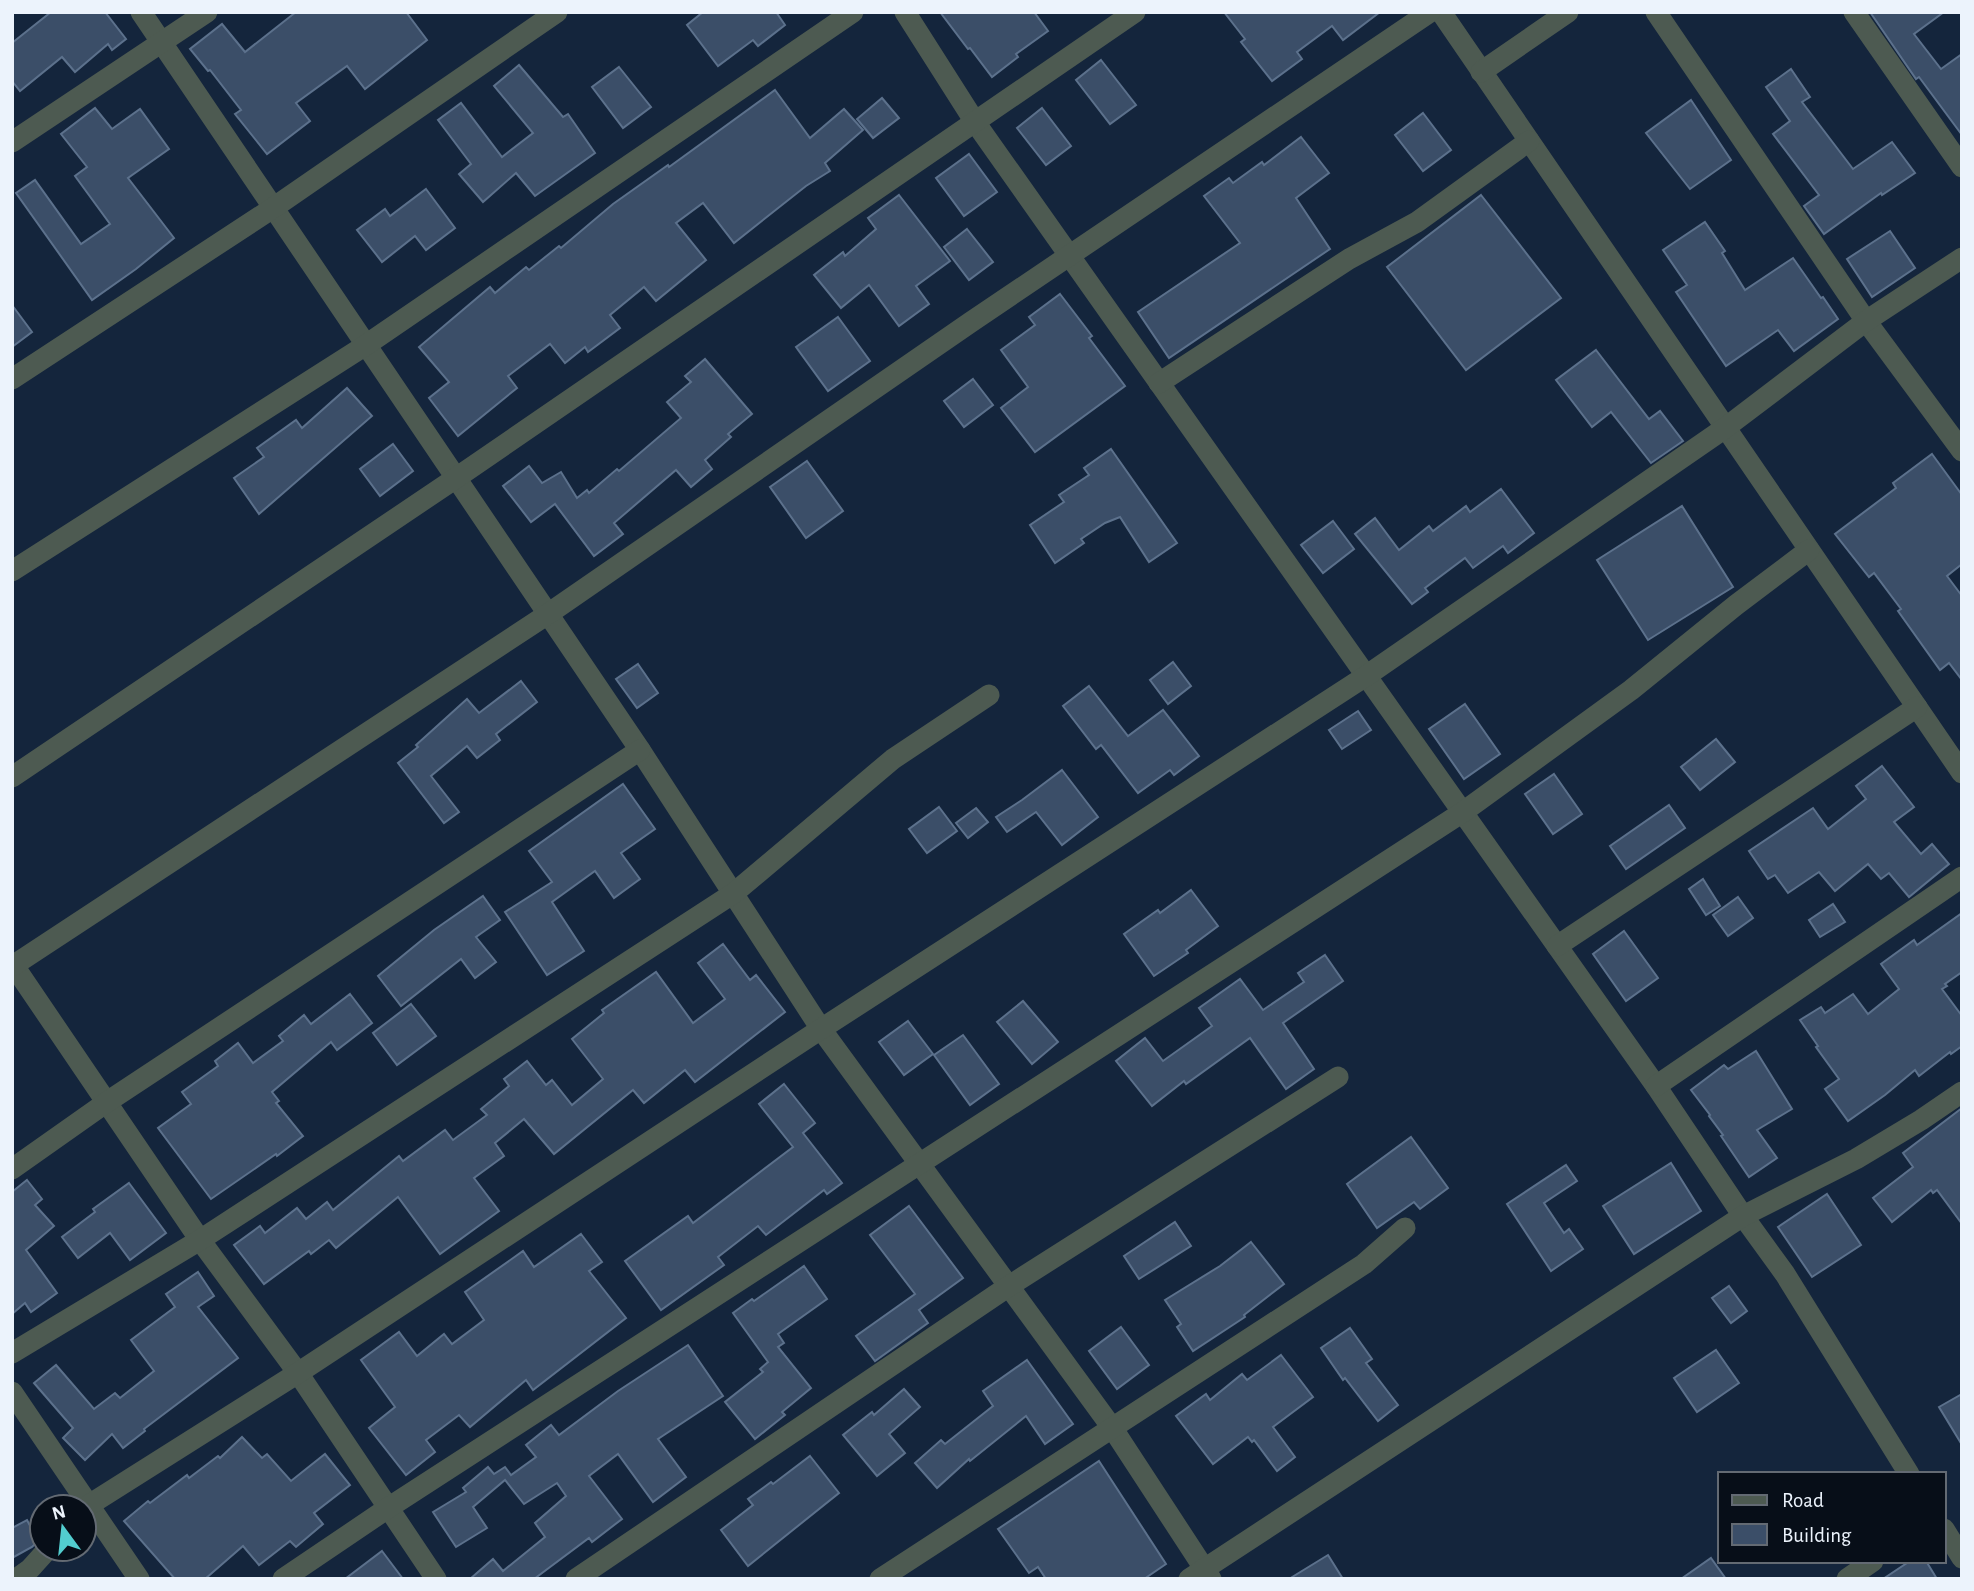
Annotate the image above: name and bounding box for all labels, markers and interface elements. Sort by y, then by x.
legend [1718,1472,1946,1563]
text: Road [1782,1490,1824,1511]
north arrow [28,1493,98,1563]
text: N [50,1502,68,1524]
text: Building [1782,1525,1852,1546]

